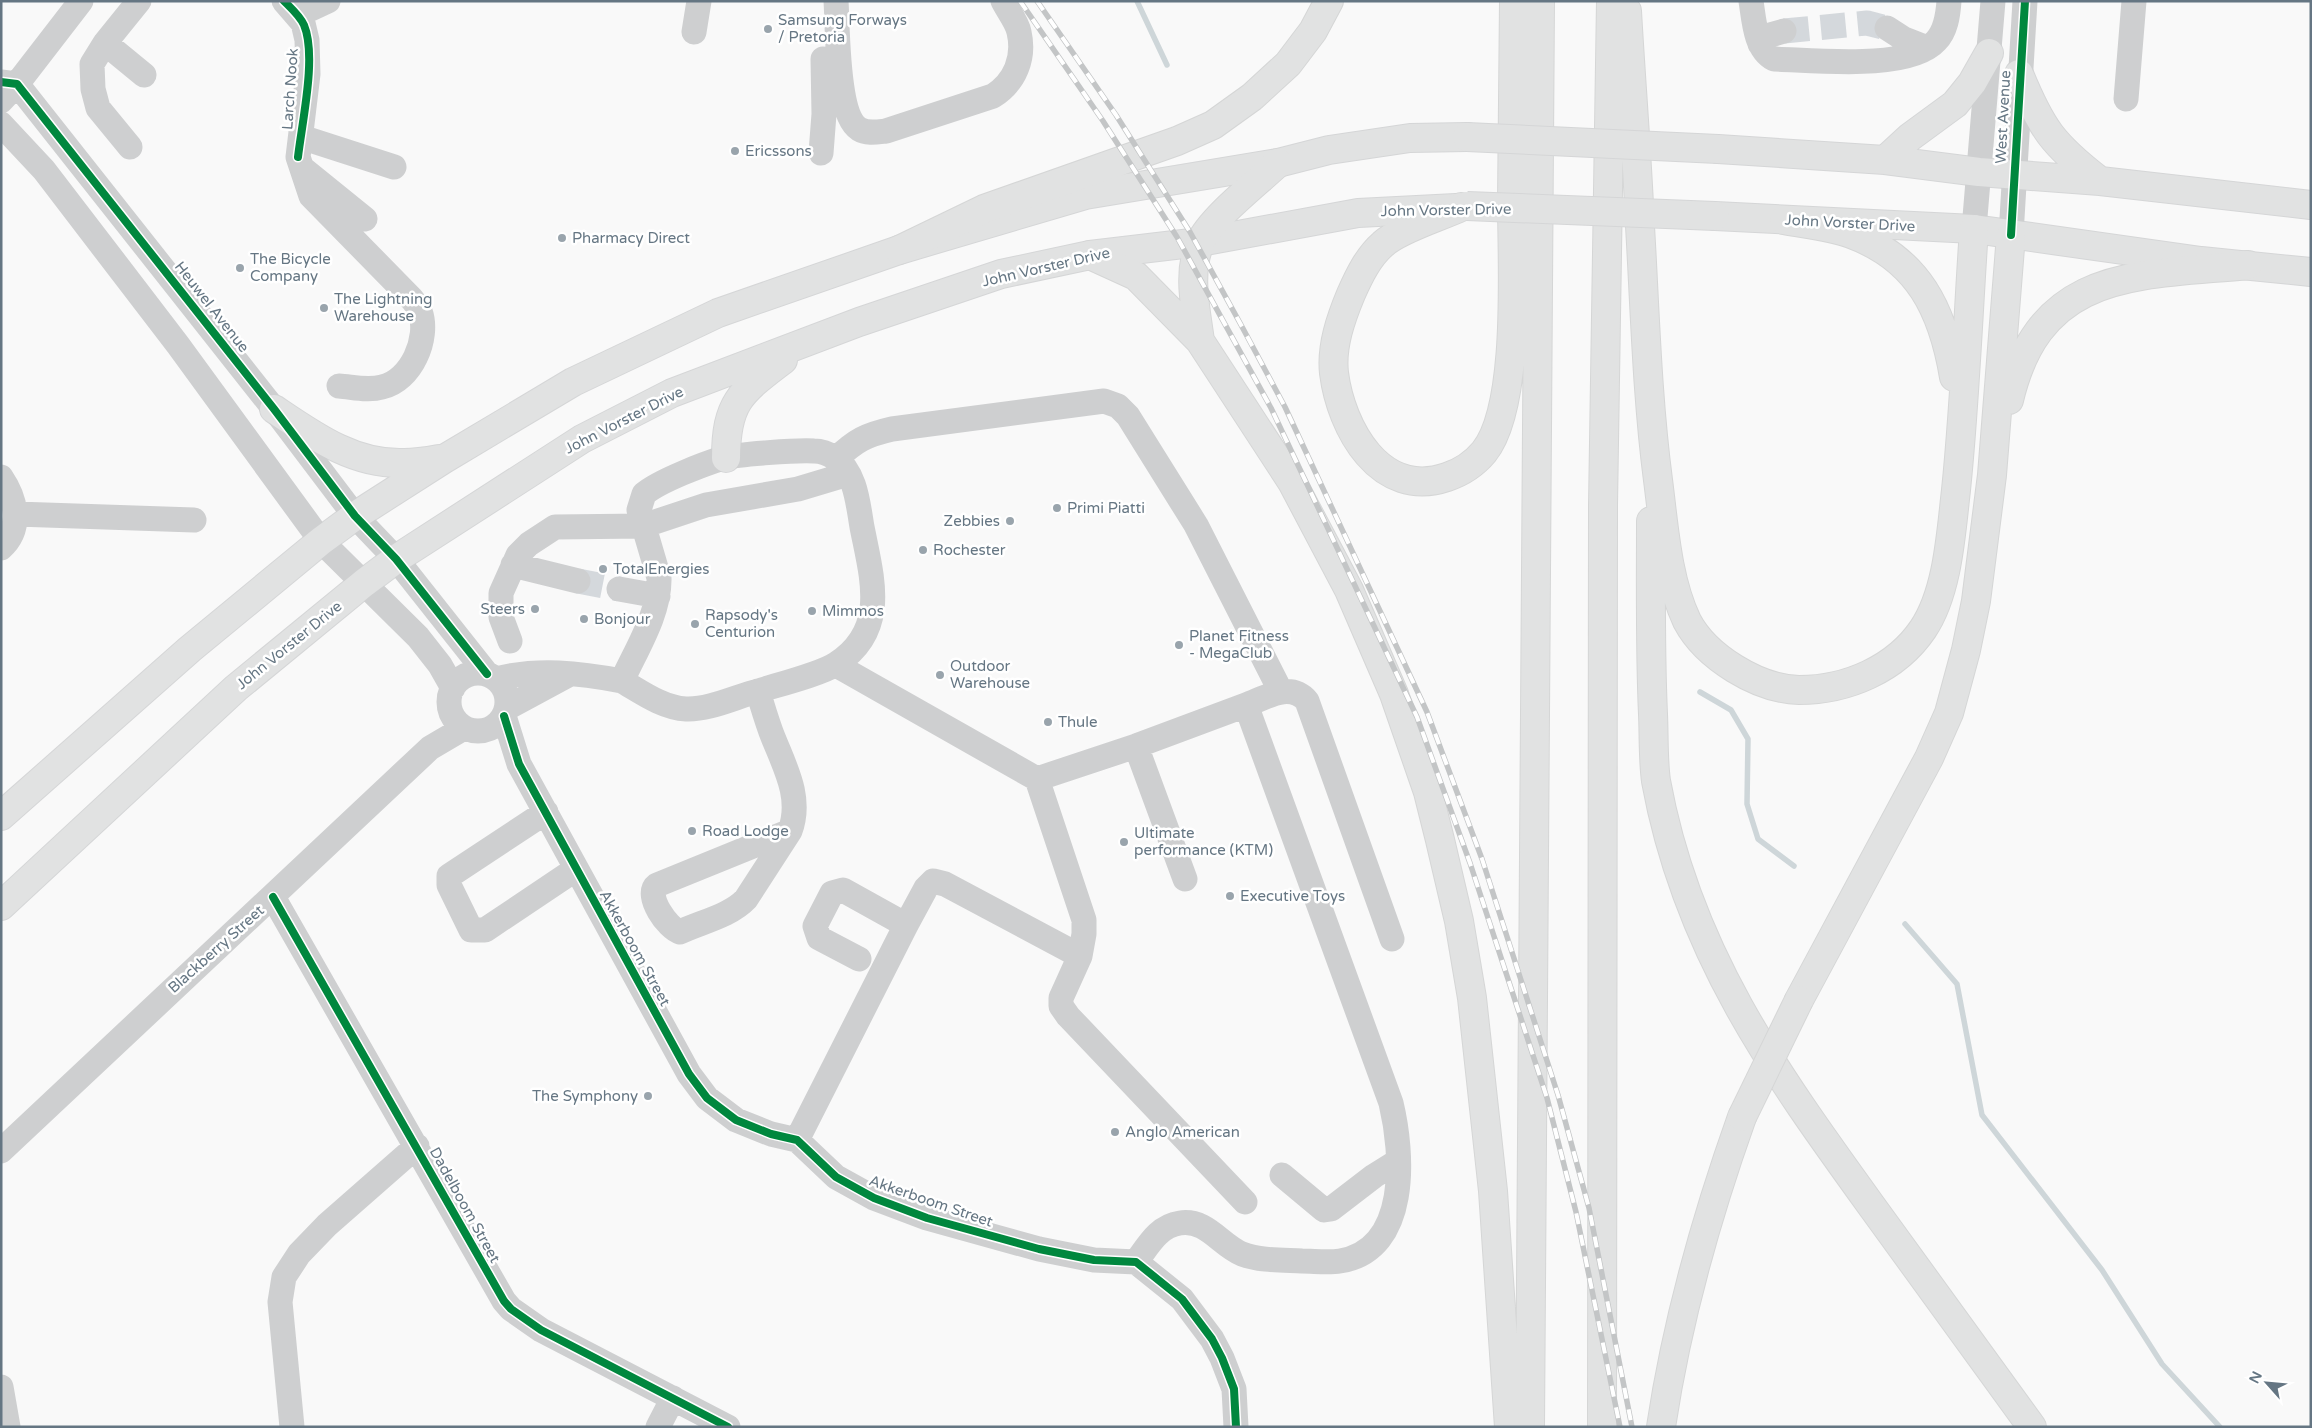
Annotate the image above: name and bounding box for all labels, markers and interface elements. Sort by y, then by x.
place label: Samsung Forways / Pretoria [778,11,907,46]
marker: Samsung Forways / Pretoria [762,23,774,35]
street label: Larch Nook [278,48,302,130]
street label: West Avenue [1992,70,2014,164]
place label: Ericssons [745,142,812,160]
marker: Ericssons [729,145,741,157]
street label: John Vorster Drive [1381,200,1511,220]
street label: John Vorster Drive [1784,211,1916,235]
place label: Pharmacy Direct [572,229,690,247]
marker: Pharmacy Direct [556,232,568,244]
street label: John Vorster Drive [980,244,1112,290]
place label: The Bicycle Company [250,250,331,285]
street label: Heuwel Avenue [171,258,253,356]
marker: The Bicycle Company [234,262,246,274]
place label: The Lightning Warehouse [334,290,433,325]
marker: The Lightning Warehouse [318,302,330,314]
street label: John Vorster Drive [562,382,686,458]
place label: Primi Piatti [1067,499,1145,517]
marker: Primi Piatti [1051,502,1063,514]
place label: Zebbies [944,512,1000,530]
marker: Zebbies [1004,515,1016,527]
place label: Rochester [933,541,1006,559]
marker: Rochester [917,544,929,556]
place label: TotalEnergies [613,560,709,578]
marker: TotalEnergies [597,563,609,575]
street label: John Vorster Drive [233,597,345,693]
place label: Steers [481,600,525,618]
place label: Mimmos [822,602,884,620]
marker: Steers [529,603,541,615]
marker: Mimmos [806,605,818,617]
place label: Rapsody's Centurion [705,606,778,641]
place label: Bonjour [594,610,651,628]
marker: Bonjour [578,613,590,625]
marker: Rapsody's Centurion [689,618,701,630]
place label: Planet Fitness - MegaClub [1189,627,1289,662]
marker: Planet Fitness - MegaClub [1173,639,1185,651]
place label: Outdoor Warehouse [950,657,1030,692]
marker: Outdoor Warehouse [934,669,946,681]
place label: Thule [1058,713,1097,731]
marker: Thule [1042,716,1054,728]
place label: Road Lodge [702,822,789,840]
place label: Ultimate performance (KTM) [1134,824,1273,859]
marker: Road Lodge [686,825,698,837]
marker: Ultimate performance (KTM) [1118,836,1130,848]
street label: Akkerboom Street [596,887,674,1009]
place label: Executive Toys [1240,887,1345,905]
marker: Executive Toys [1224,890,1236,902]
street label: Blackberry Street [164,901,268,997]
place label: The Symphony [532,1087,638,1105]
marker: The Symphony [642,1090,654,1102]
place label: Anglo American [1125,1123,1240,1141]
marker: Anglo American [1109,1126,1121,1138]
street label: Dadelboom Street [426,1144,504,1266]
street label: Akkerboom Street [867,1171,996,1231]
north arrow [2242,1358,2292,1408]
text: N [2246,1368,2266,1386]

